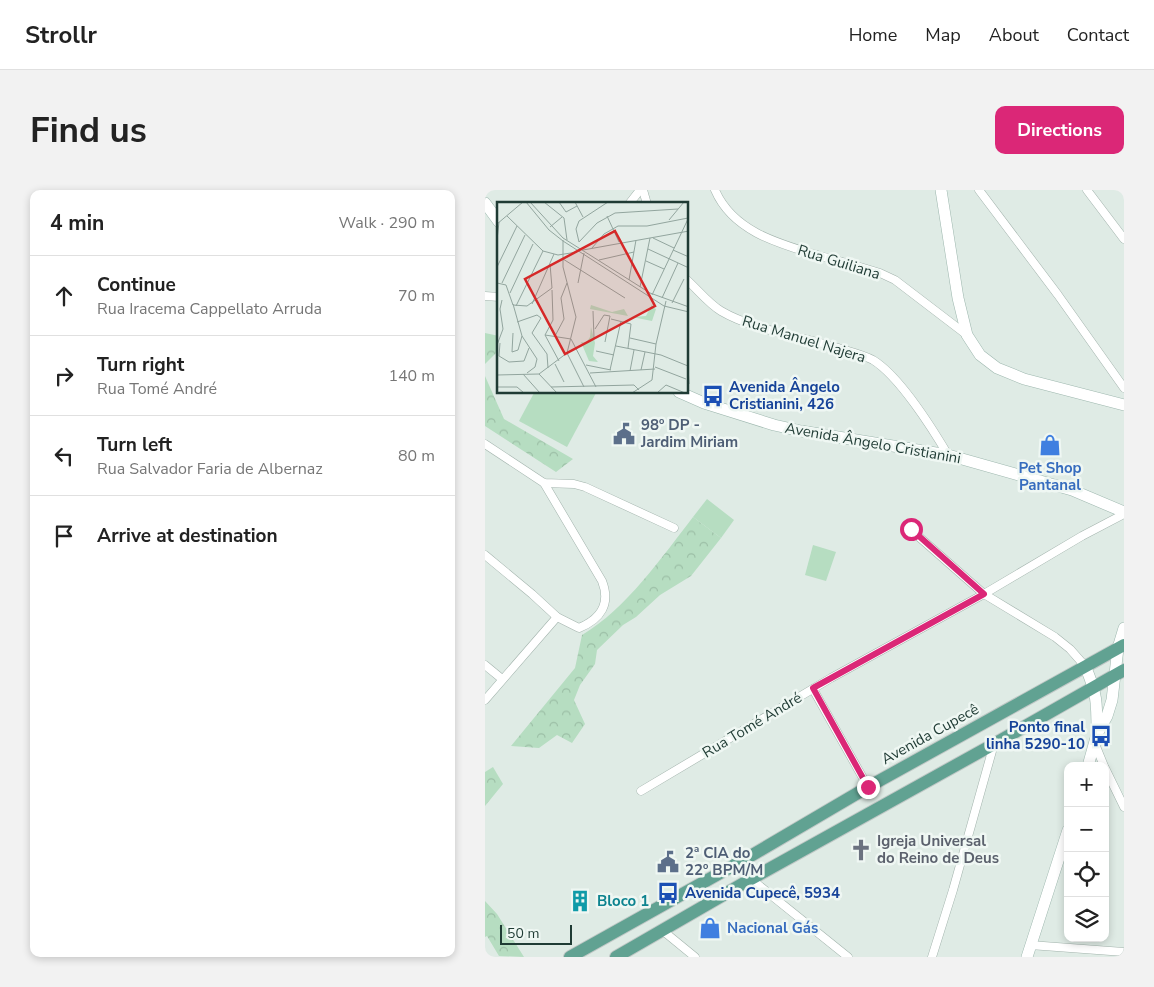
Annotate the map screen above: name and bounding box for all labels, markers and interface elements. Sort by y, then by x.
text: Strollr [25,19,97,51]
text: Home [849,23,897,47]
text: Map [925,23,961,47]
text: About [989,23,1039,47]
text: Contact [1067,23,1129,47]
button: Directions [995,106,1124,154]
text: Find us [30,107,147,154]
inset map [497,202,689,394]
text: 4 min [50,209,104,237]
text: Walk · 290 m [339,212,435,234]
street label: Rua Guiliana [795,240,883,284]
text: Continue [97,272,176,298]
icon: ahead [50,282,78,310]
text: 70 m [398,285,435,307]
text: Rua Iracema Cappellato Arruda [97,298,322,320]
street label: Rua Manuel Najera [740,311,868,367]
text: Turn right [97,352,184,378]
icon: right [50,362,78,390]
text: 140 m [388,365,435,387]
place label: Avenida Ângelo Cristianini, 426 [729,377,840,414]
text: Rua Tomé André [97,378,217,400]
bus stop icon: Avenida Ângelo Cristianini, 426 [700,383,726,409]
place label: 98º DP - Jardim Miriam [640,415,738,452]
street label: Avenida Ângelo Cristianini [783,418,963,468]
public building icon: 98º DP - Jardim Miriam [611,421,637,447]
text: Turn left [97,432,172,458]
shop icon: Pet Shop Pantanal [1037,432,1063,458]
icon: left [50,442,78,470]
text: 80 m [398,445,435,467]
text: Rua Salvador Faria de Albernaz [97,458,323,480]
place label: Pet Shop Pantanal [1018,458,1082,495]
route start [900,518,923,541]
icon: arrive [50,522,78,550]
text: Arrive at destination [97,523,278,549]
street label: Rua Tomé André [699,687,805,763]
street label: Avenida Cupecê [878,699,982,769]
place label: Ponto final linha 5290-10 [986,717,1085,754]
bus stop icon: Ponto final linha 5290-10 [1088,723,1114,749]
map controls [1064,762,1109,942]
button: + [1064,762,1109,807]
route end [857,776,880,799]
button: − [1064,807,1109,852]
place label: Igreja Universal do Reino de Deus [877,831,999,868]
church icon: Igreja Universal do Reino de Deus [848,837,874,863]
place label: 2ª CIA do 22º BPM/M [685,843,763,880]
public building icon: 2ª CIA do 22º BPM/M [655,849,681,875]
button: locate [1064,852,1109,897]
bus stop icon: Avenida Cupecê, 5934 [655,880,681,906]
place label: Avenida Cupecê, 5934 [685,883,840,903]
building icon: Bloco 1 [567,888,593,914]
place label: Bloco 1 [597,891,649,911]
button: layers [1064,897,1109,942]
shop icon: Nacional Gás [697,915,723,941]
place label: Nacional Gás [727,918,818,938]
scale bar [500,922,573,945]
text: 50 m [507,924,539,943]

